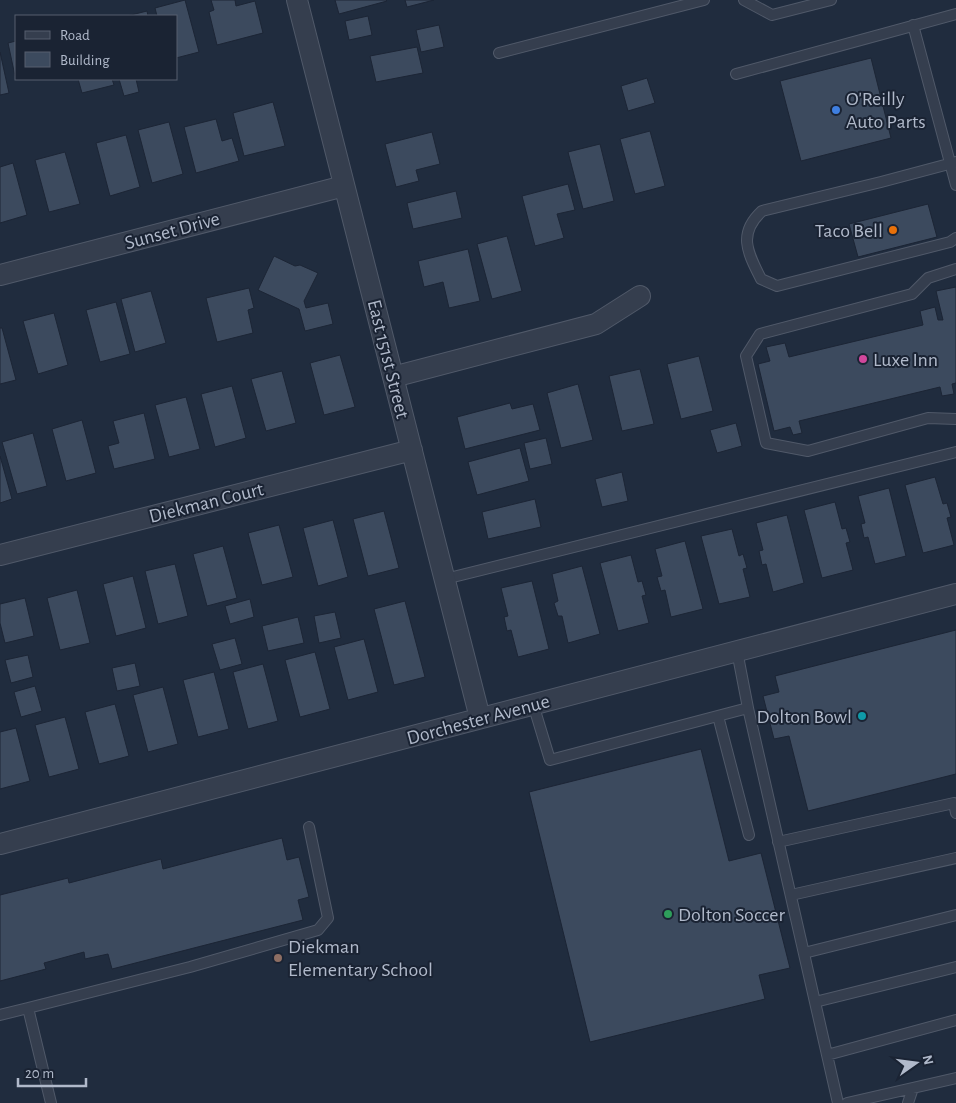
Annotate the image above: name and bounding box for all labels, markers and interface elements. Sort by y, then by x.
legend [15,15,178,80]
text: Road [60,28,90,43]
text: Building [60,53,110,68]
place label: O'Reilly Auto Parts [846,89,926,132]
marker: O'Reilly Auto Parts [830,104,842,116]
street label: Sunset Drive [122,209,222,253]
place label: Taco Bell [815,221,883,241]
marker: Taco Bell [887,224,899,236]
street label: East 151st Street [364,298,413,421]
place label: Luxe Inn [873,350,938,370]
marker: Luxe Inn [857,353,869,365]
street label: Diekman Court [147,479,266,527]
street label: Dorchester Avenue [405,691,552,749]
place label: Dolton Bowl [756,707,852,727]
marker: Dolton Bowl [856,710,868,722]
place label: Dolton Soccer [678,905,785,925]
marker: Dolton Soccer [662,908,674,920]
place label: Diekman Elementary School [288,937,433,980]
marker: Diekman Elementary School [272,952,284,964]
north arrow [891,1038,941,1088]
text: N [920,1054,936,1067]
scale bar [18,1056,85,1088]
text: 20 m [25,1066,54,1081]

